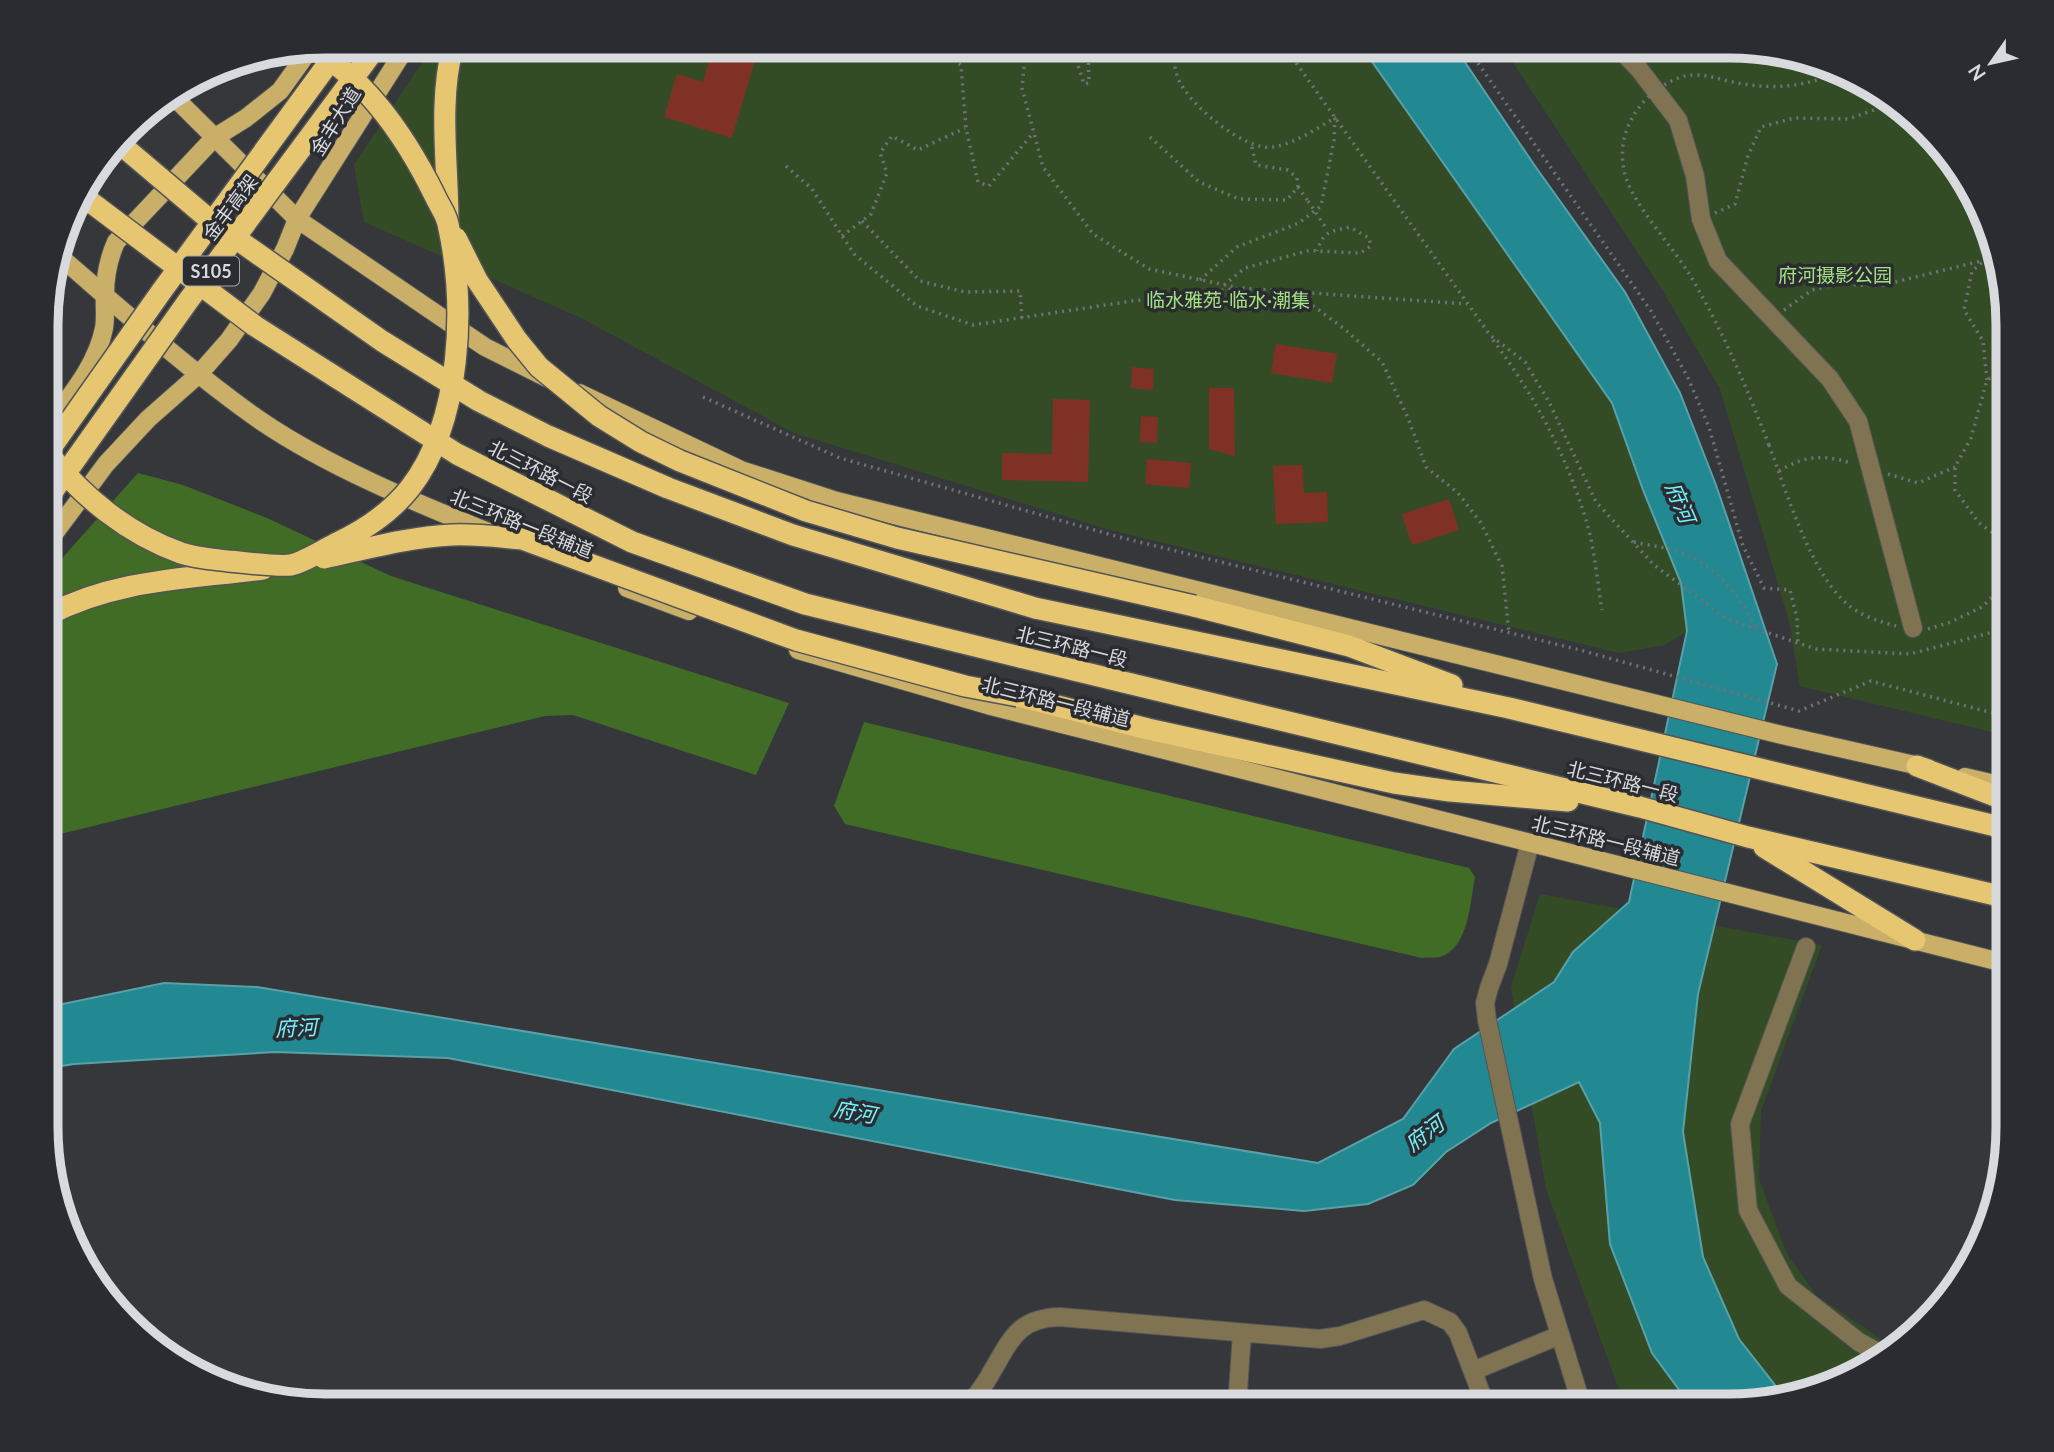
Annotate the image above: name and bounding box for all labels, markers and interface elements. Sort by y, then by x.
north arrow [1956,28,2026,98]
text: N [1963,60,1990,85]
street label: 金丰大道 [305,83,365,159]
street label: 金丰高架 [198,170,262,244]
road number: S105 [183,256,239,286]
park label: 府河摄影公园 [1778,263,1892,286]
park label: 临水雅苑-临水·潮集 [1146,288,1310,311]
street label: 北三环路一段 [485,435,597,507]
water label: 府河 [1661,478,1702,530]
street label: 北三环路一段辅道 [447,484,597,562]
street label: 北三环路一段 [1014,621,1130,671]
street label: 北三环路一段辅道 [979,671,1133,731]
street label: 北三环路一段 [1565,756,1681,806]
street label: 北三环路一段辅道 [1529,810,1683,870]
water label: 府河 [274,1013,322,1041]
water label: 府河 [832,1095,882,1128]
water label: 府河 [1400,1108,1451,1156]

